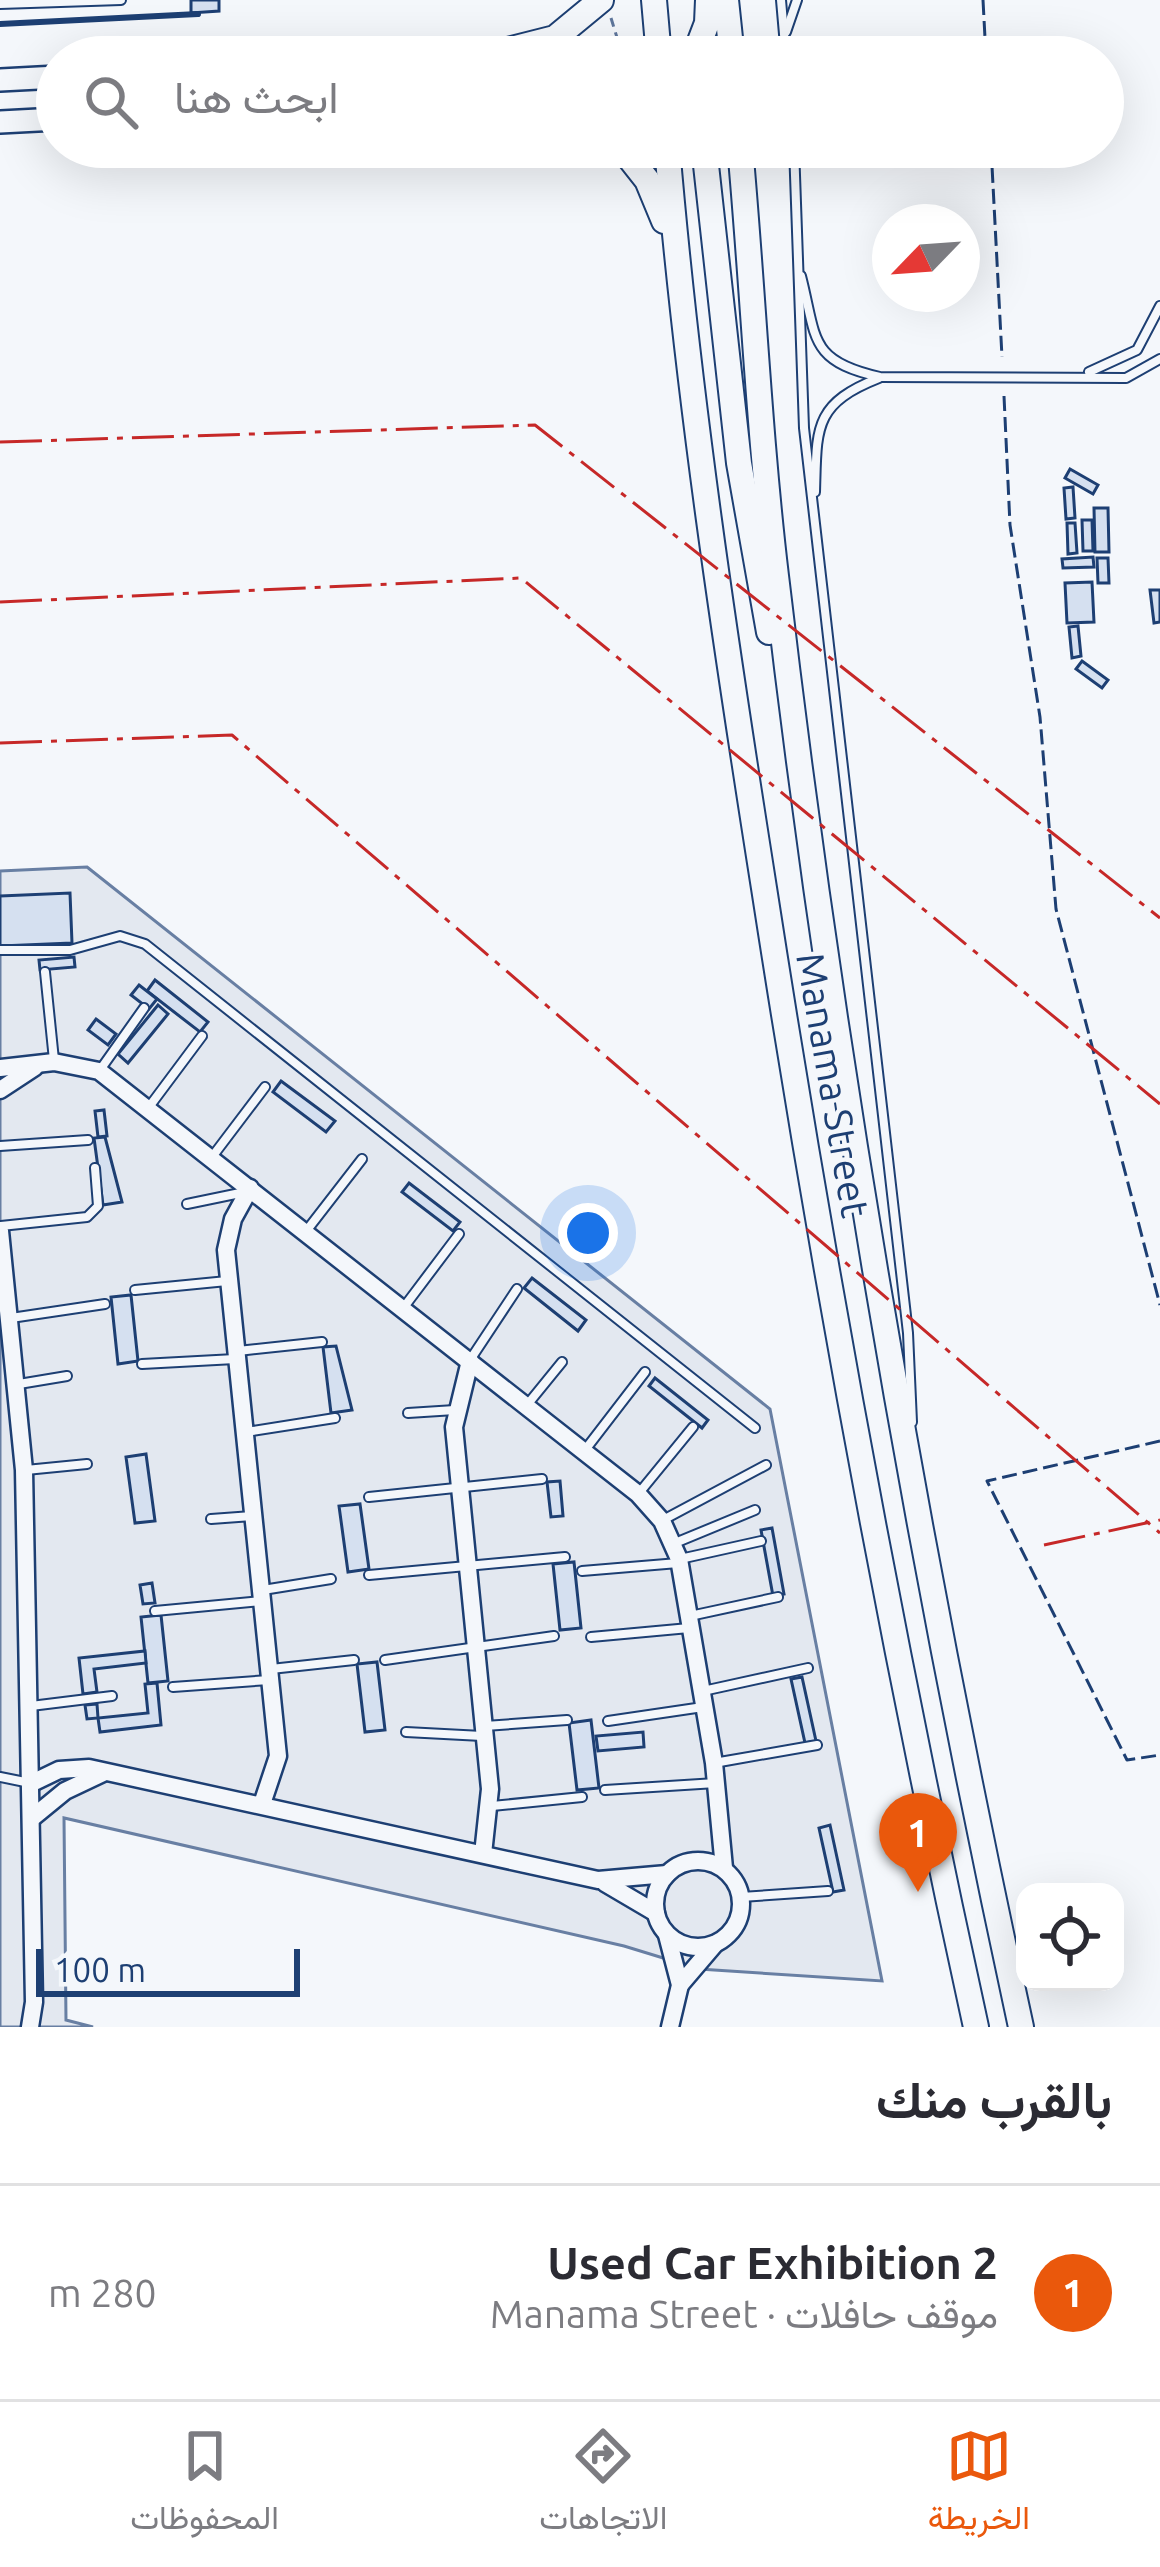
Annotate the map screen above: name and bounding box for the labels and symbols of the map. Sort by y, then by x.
north arrow [872,204,980,312]
street label: Manama Street [789,949,878,1221]
your location [558,1203,618,1263]
pin: 1 [879,1793,957,1892]
scale bar [36,1943,300,1996]

